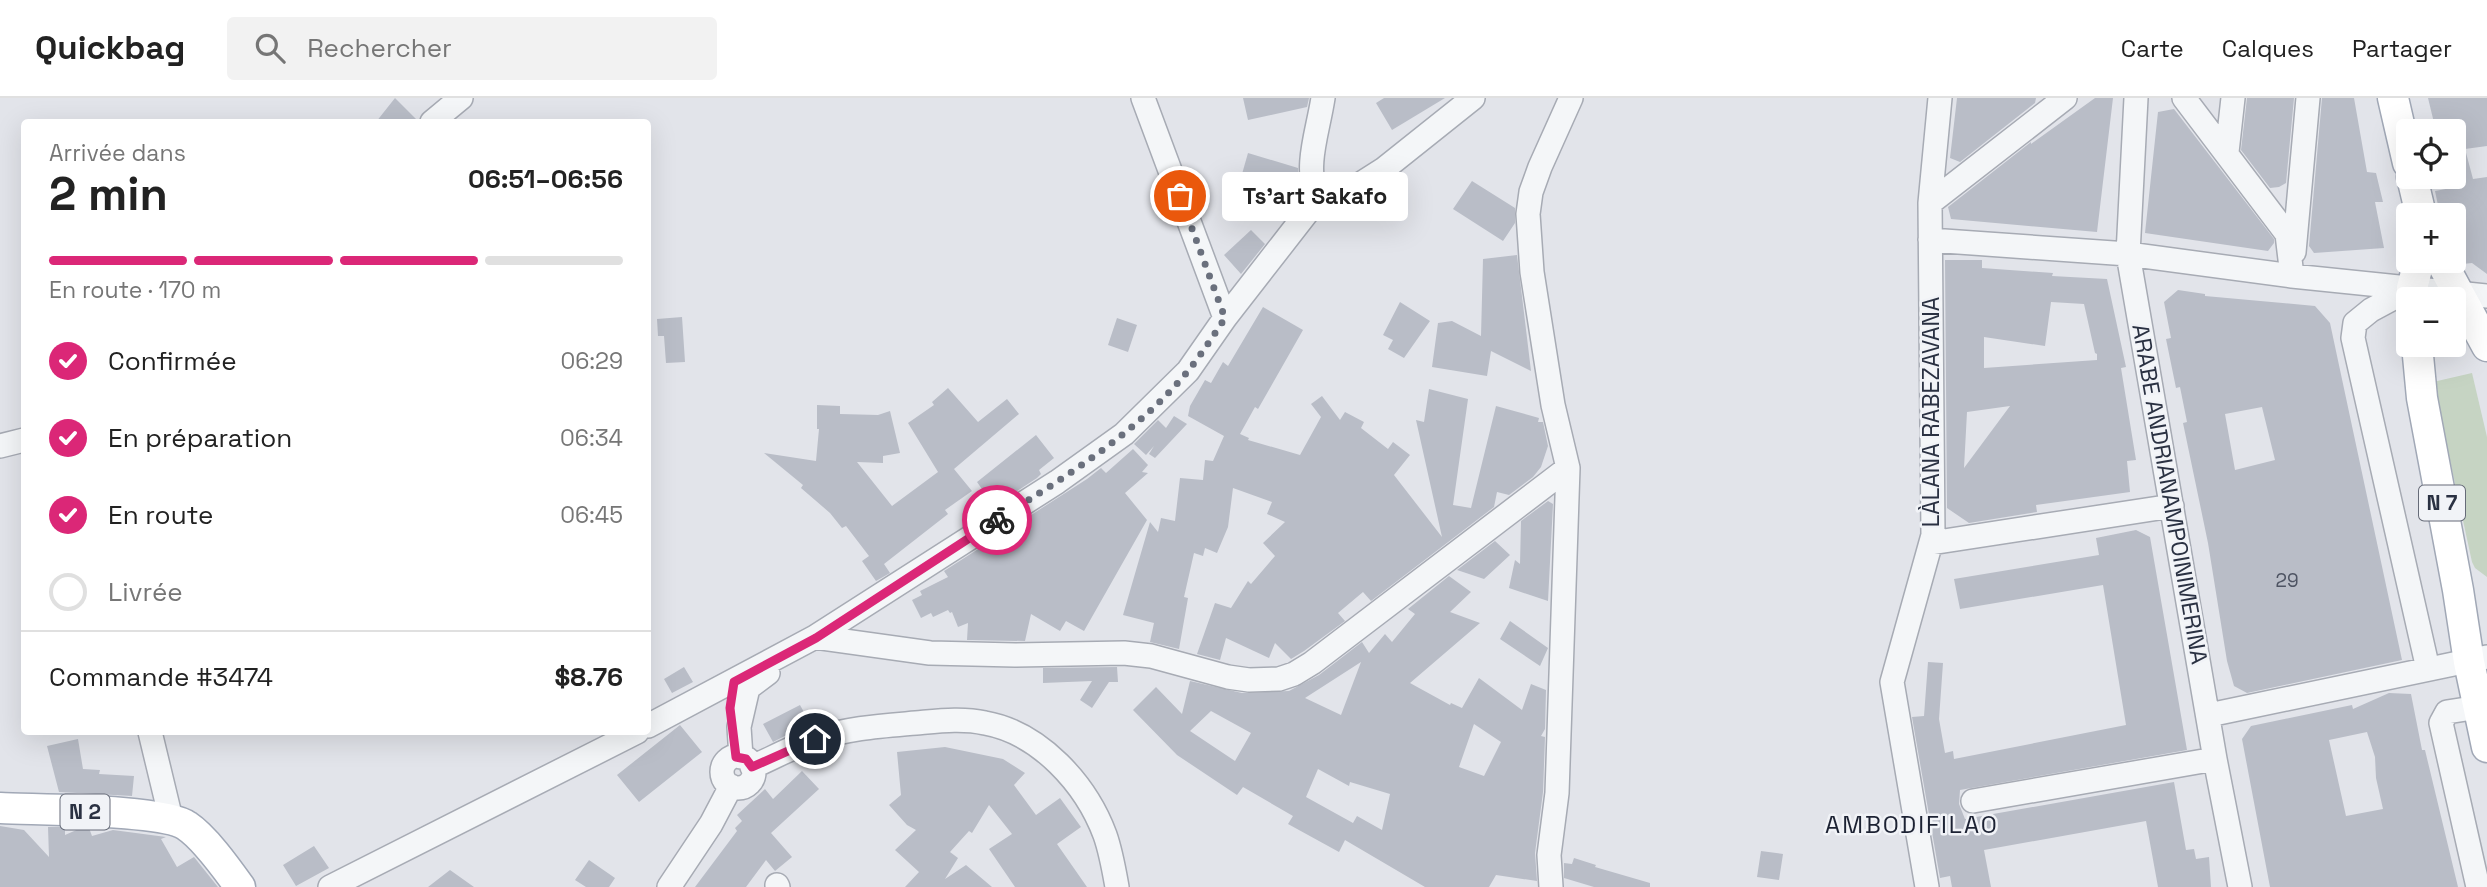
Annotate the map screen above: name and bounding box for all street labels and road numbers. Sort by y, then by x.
street label: LÀLANA RABEZAVANA [1916,297,1946,527]
street label: ARABE ANDRIANAMPOINIMERINA [2125,322,2215,666]
road number: N 7 [2419,486,2465,520]
road number: N 2 [60,794,110,830]

